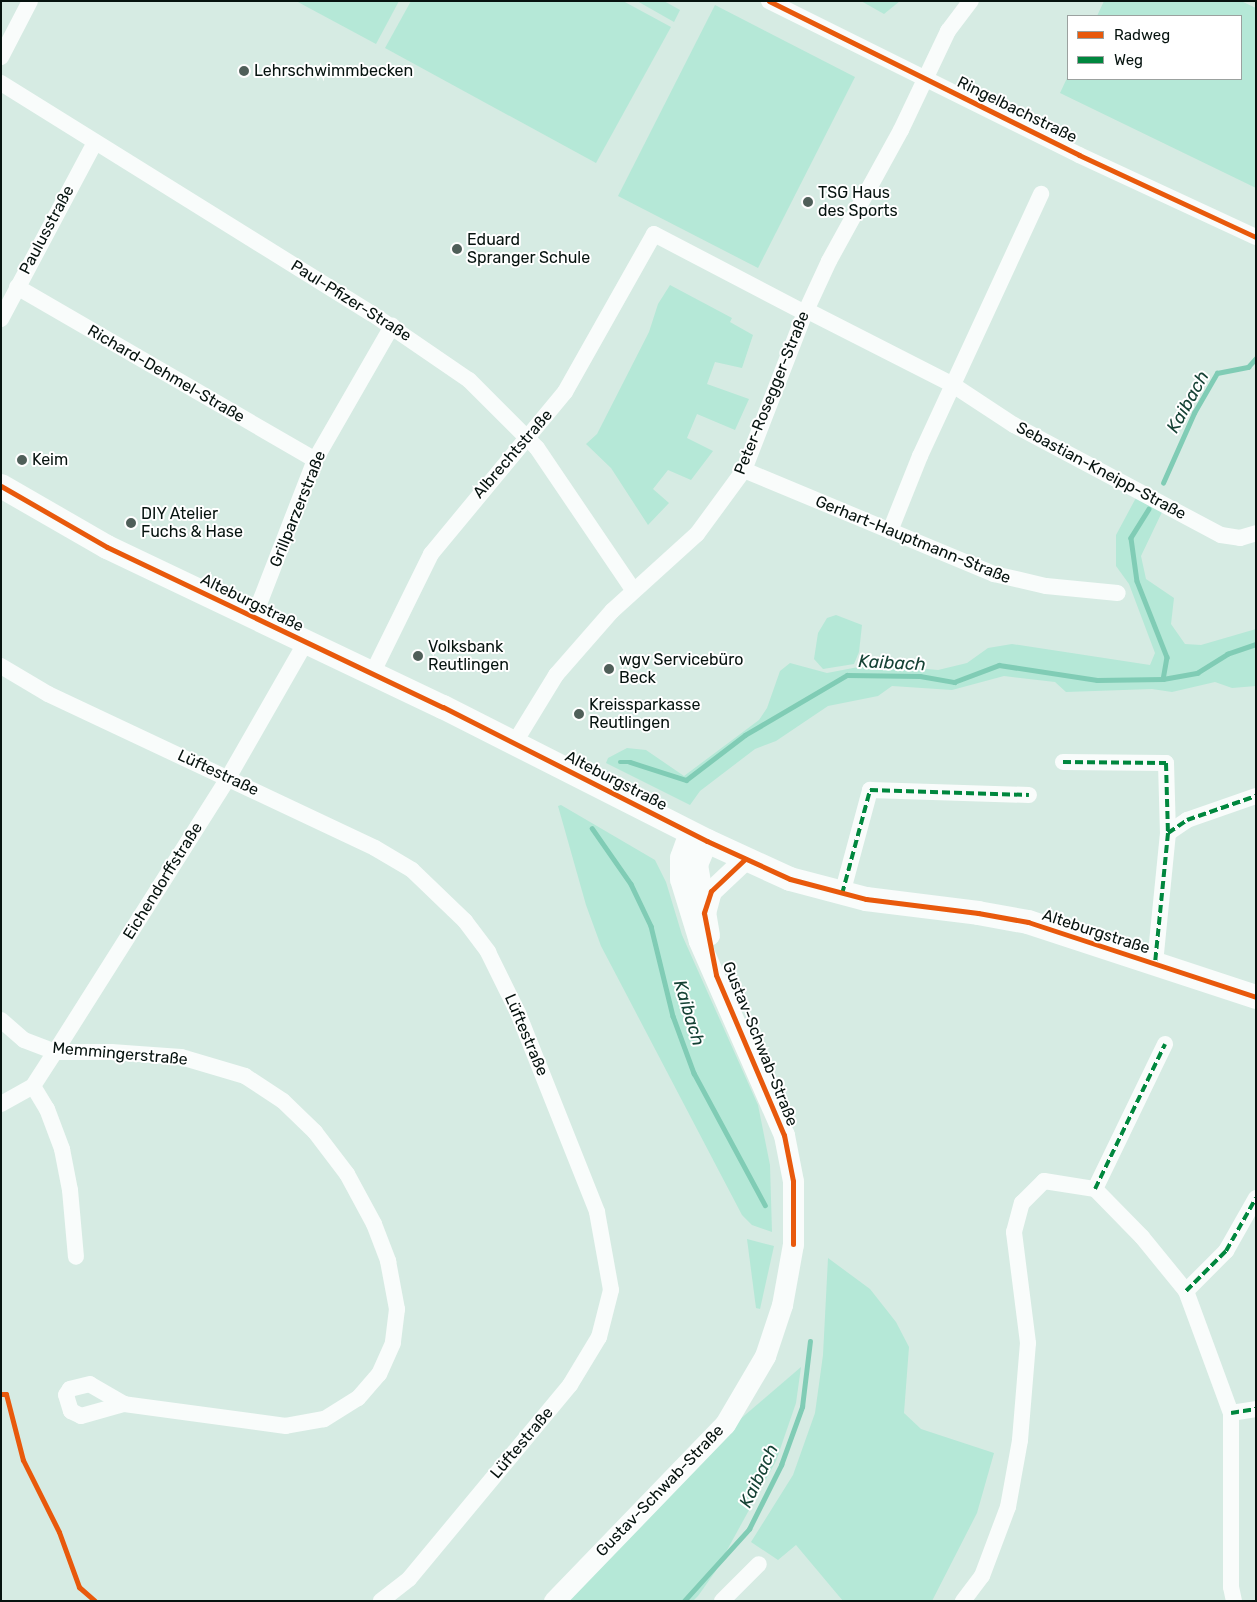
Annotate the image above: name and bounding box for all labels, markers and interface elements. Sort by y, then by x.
legend [1067,15,1242,80]
text: Radweg [1114,26,1170,44]
text: Weg [1114,51,1143,69]
place label: Lehrschwimmbecken [254,61,413,81]
marker: Lehrschwimmbecken [238,65,250,77]
street label: Ringelbachstraße [954,73,1080,147]
street label: Paulusstraße [16,182,78,278]
place label: TSG Haus des Sports [818,183,898,221]
marker: TSG Haus des Sports [802,196,814,208]
place label: Eduard Spranger Schule [467,230,590,268]
marker: Eduard Spranger Schule [451,243,463,255]
street label: Paul-Pfizer-Straße [287,256,415,346]
street label: Peter-Rosegger-Straße [730,309,814,477]
street label: Richard-Dehmel-Straße [84,321,248,427]
water label: Kaibach [1162,367,1214,437]
street label: Albrechtstraße [469,406,557,502]
street label: Sebastian-Kneipp-Straße [1013,418,1189,524]
street label: Grillparzerstraße [266,448,330,570]
place label: Keim [32,450,68,470]
marker: Keim [16,454,28,466]
street label: Gerhart-Hauptmann-Straße [812,492,1014,588]
place label: DIY Atelier Fuchs & Hase [141,504,243,542]
marker: DIY Atelier Fuchs & Hase [125,517,137,529]
street label: Alteburgstraße [197,570,307,636]
place label: Volksbank Reutlingen [428,637,509,675]
marker: Volksbank Reutlingen [412,650,424,662]
place label: wgv Servicebüro Beck [619,650,744,688]
water label: Kaibach [858,650,926,676]
marker: wgv Servicebüro Beck [603,663,615,675]
place label: Kreissparkasse Reutlingen [589,695,700,733]
marker: Kreissparkasse Reutlingen [573,708,585,720]
street label: Lüftestraße [174,746,262,800]
street label: Alteburgstraße [562,747,670,815]
street label: Eichendorffstraße [119,819,207,943]
street label: Alteburgstraße [1040,906,1152,958]
street label: Gustav-Schwab-Straße [718,959,802,1129]
water label: Kaibach [669,977,709,1049]
street label: Lüftestraße [500,991,552,1079]
street label: Memmingerstraße [52,1039,188,1069]
street label: Lüftestraße [487,1403,557,1483]
street label: Gustav-Schwab-Straße [592,1421,728,1561]
water label: Kaibach [735,1441,783,1511]

